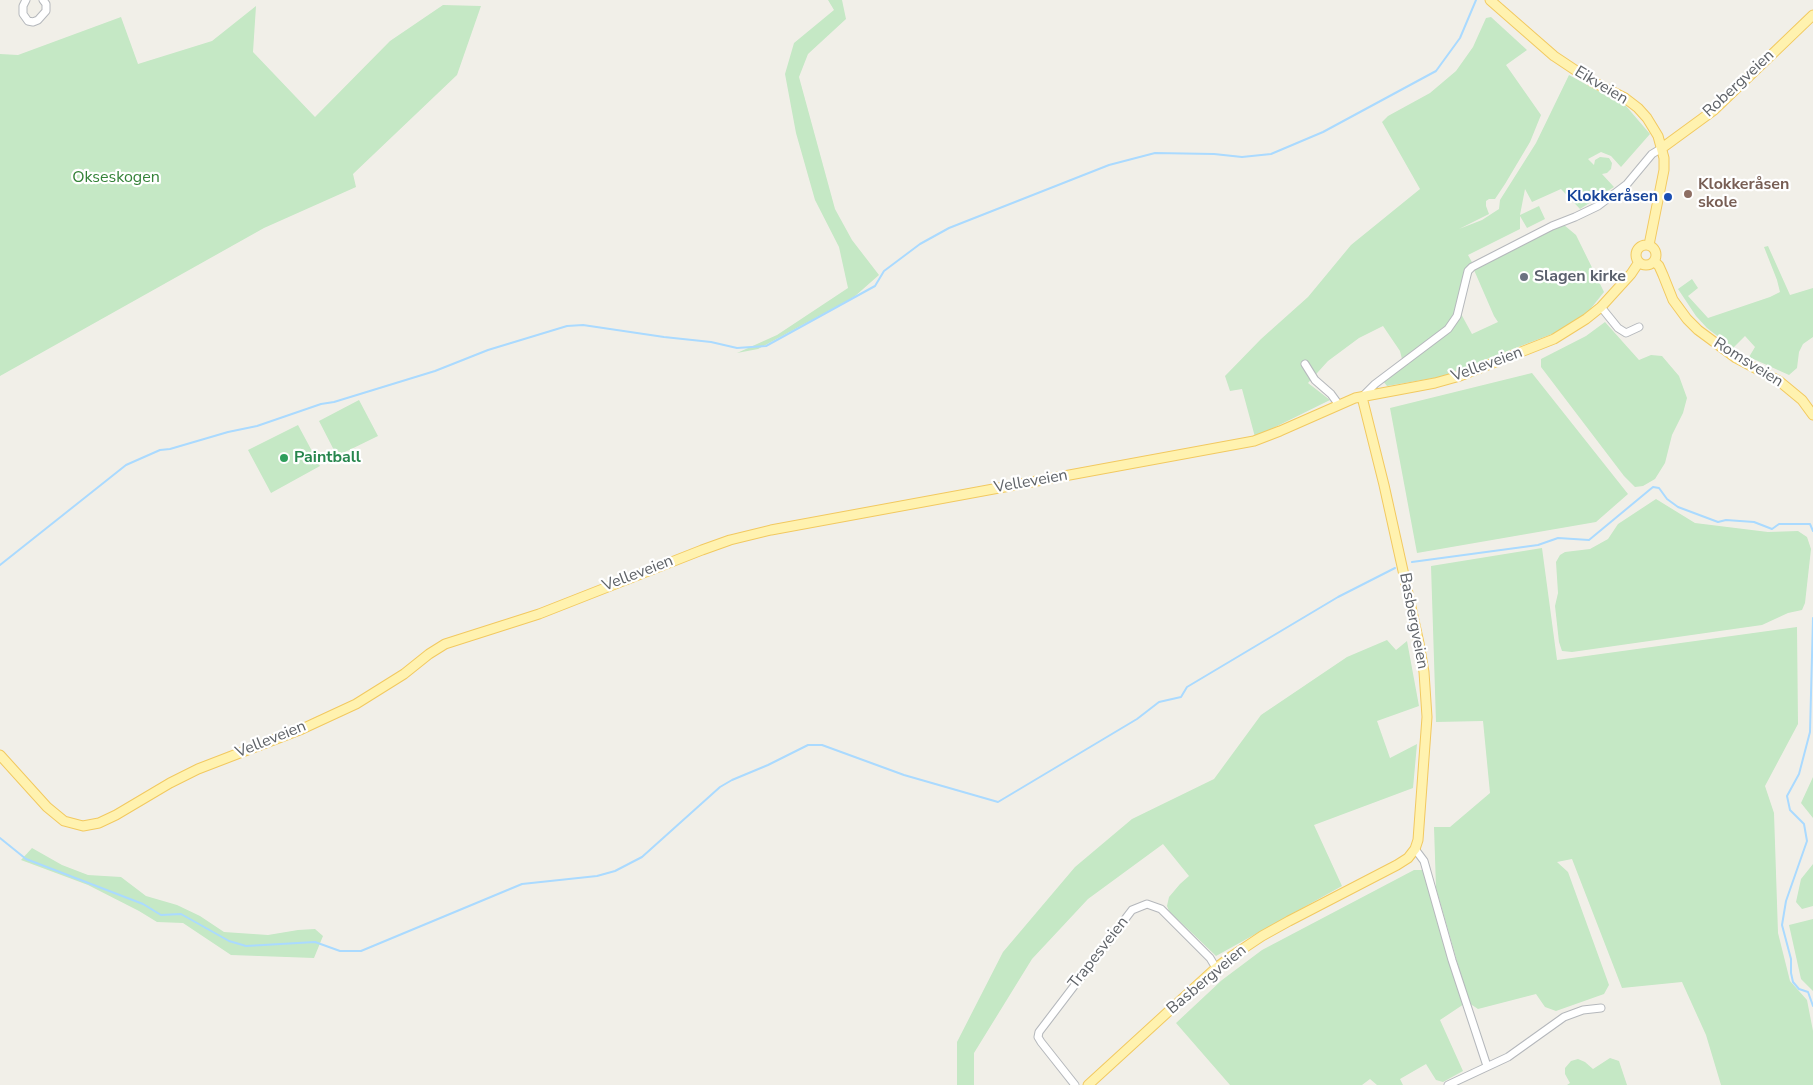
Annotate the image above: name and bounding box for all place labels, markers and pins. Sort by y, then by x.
place label: Klokkeråsen skole [1698,175,1789,213]
place label: Klokkeråsen [1567,187,1658,207]
marker: Klokkeråsen skole [1682,188,1694,200]
marker: Klokkeråsen [1662,191,1674,203]
place label: Slagen kirke [1534,267,1626,287]
marker: Slagen kirke [1518,271,1530,283]
place label: Paintball [294,448,361,468]
marker: Paintball [278,452,290,464]

